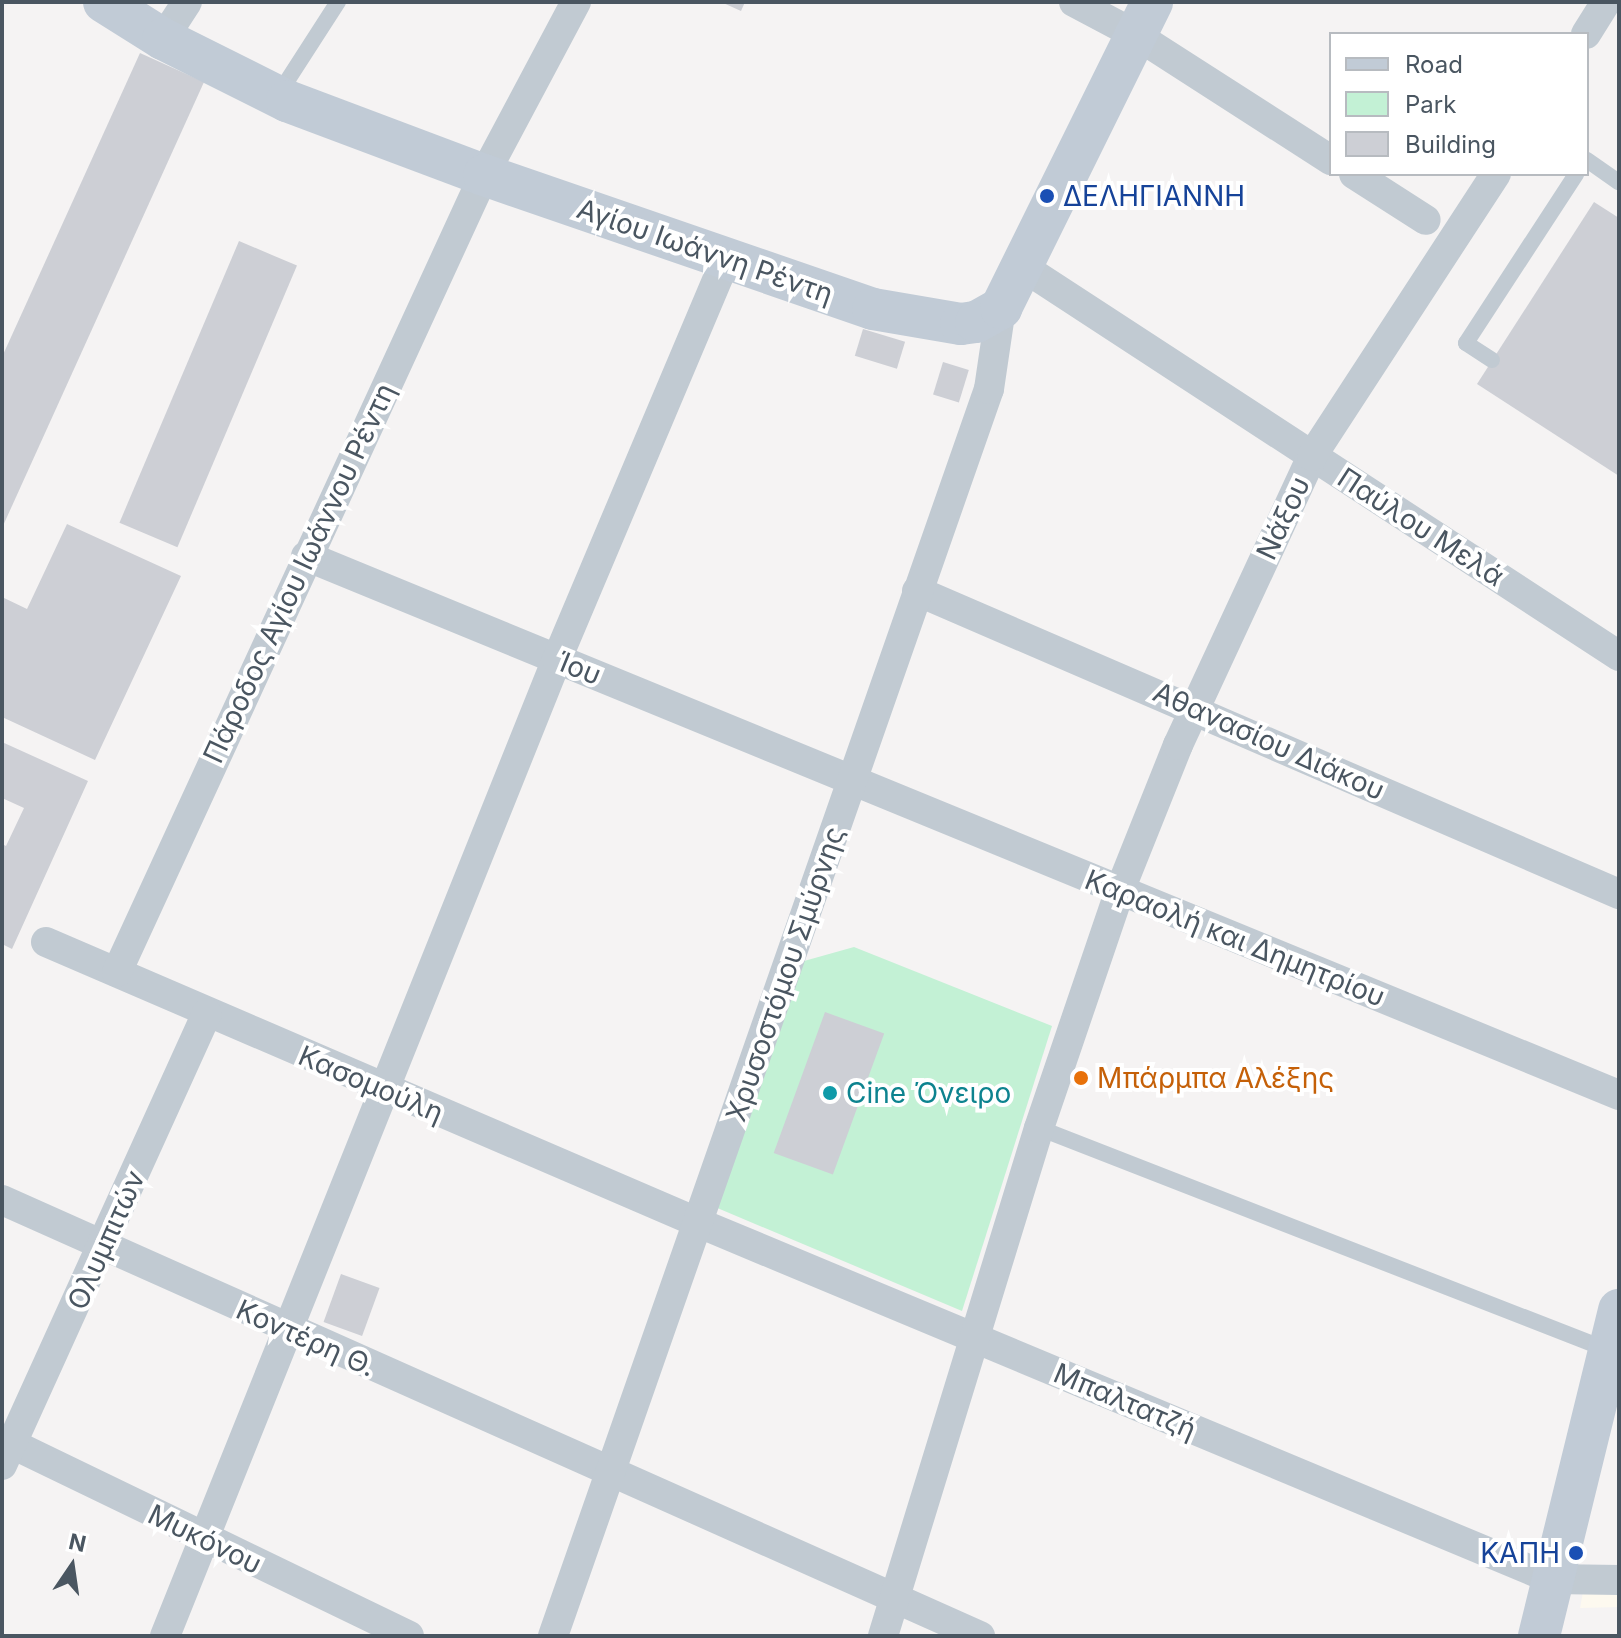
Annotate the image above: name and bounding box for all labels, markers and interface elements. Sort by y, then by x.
legend [1329,32,1589,176]
text: Road [1405,50,1463,79]
text: Park [1405,90,1456,119]
text: Building [1405,130,1496,159]
place label: ΔΕΛΗΓΙΑΝΝΗ [1063,179,1245,213]
marker: ΔΕΛΗΓΙΑΝΝΗ [1038,187,1056,205]
street label: Αγίου Ιωάννη Ρέντη [573,191,837,311]
street label: Πάροδος Αγίου Ιωάννου Ρέντη [196,378,402,768]
street label: Παύλου Μελά [1331,461,1511,593]
street label: Νάξου [1249,471,1317,565]
street label: Ίου [552,644,606,692]
street label: Αθανασίου Διάκου [1148,675,1390,807]
street label: Χρυσοστόμου Σμύρνης [719,822,851,1126]
street label: Καραολή και Δημητρίου [1080,862,1390,1014]
street label: Κασομούλη [294,1038,448,1130]
place label: Μπάρμπα Αλέξης [1097,1061,1334,1095]
marker: Μπάρμπα Αλέξης [1072,1069,1090,1087]
place label: Cine Όνειρο [846,1076,1011,1110]
marker: Cine Όνειρο [821,1084,839,1102]
street label: Ολυμπιτών [60,1165,152,1315]
street label: Κοντέρη Θ. [231,1292,381,1384]
street label: Μπαλτατζή [1049,1356,1201,1446]
street label: Μυκόνου [143,1497,267,1581]
north arrow [32,1526,112,1606]
text: N [66,1528,88,1557]
place label: ΚΑΠΗ [1480,1536,1560,1570]
marker: ΚΑΠΗ [1567,1544,1585,1562]

